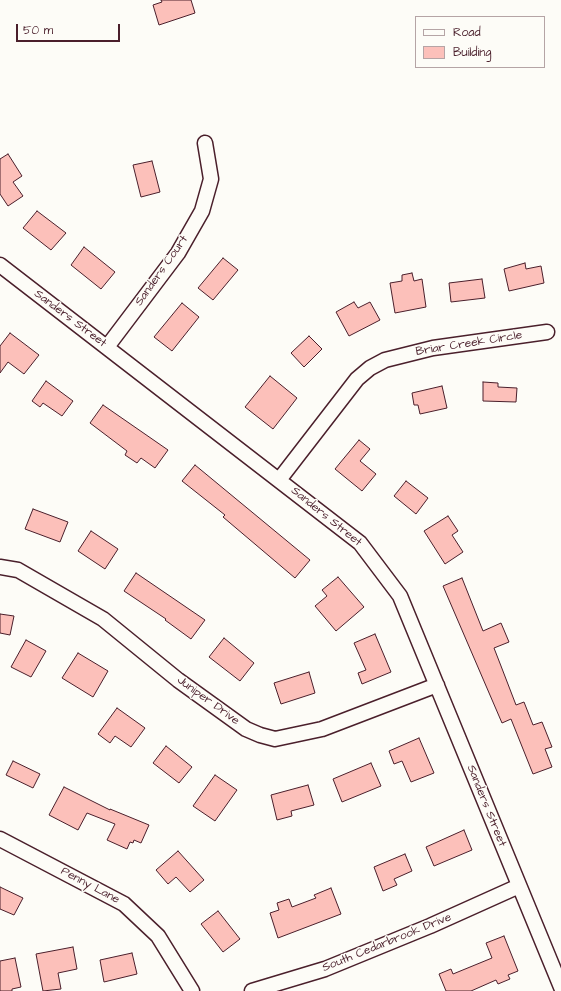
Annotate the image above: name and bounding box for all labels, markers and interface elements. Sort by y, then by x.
scale bar [18,16,122,42]
legend [415,16,545,68]
text: 50 m [23,22,53,39]
text: Road [453,24,481,41]
text: Building [453,44,491,61]
street label: Sanders Court [132,233,192,309]
street label: Sanders Street [31,287,109,351]
street label: Briar Creek Circle [415,328,523,360]
street label: Sanders Street [288,484,364,550]
street label: Juniper Drive [174,673,242,729]
street label: Sanders Street [463,763,509,849]
street label: Penny Lane [58,865,122,907]
street label: South Cedarbrook Drive [320,910,454,976]

